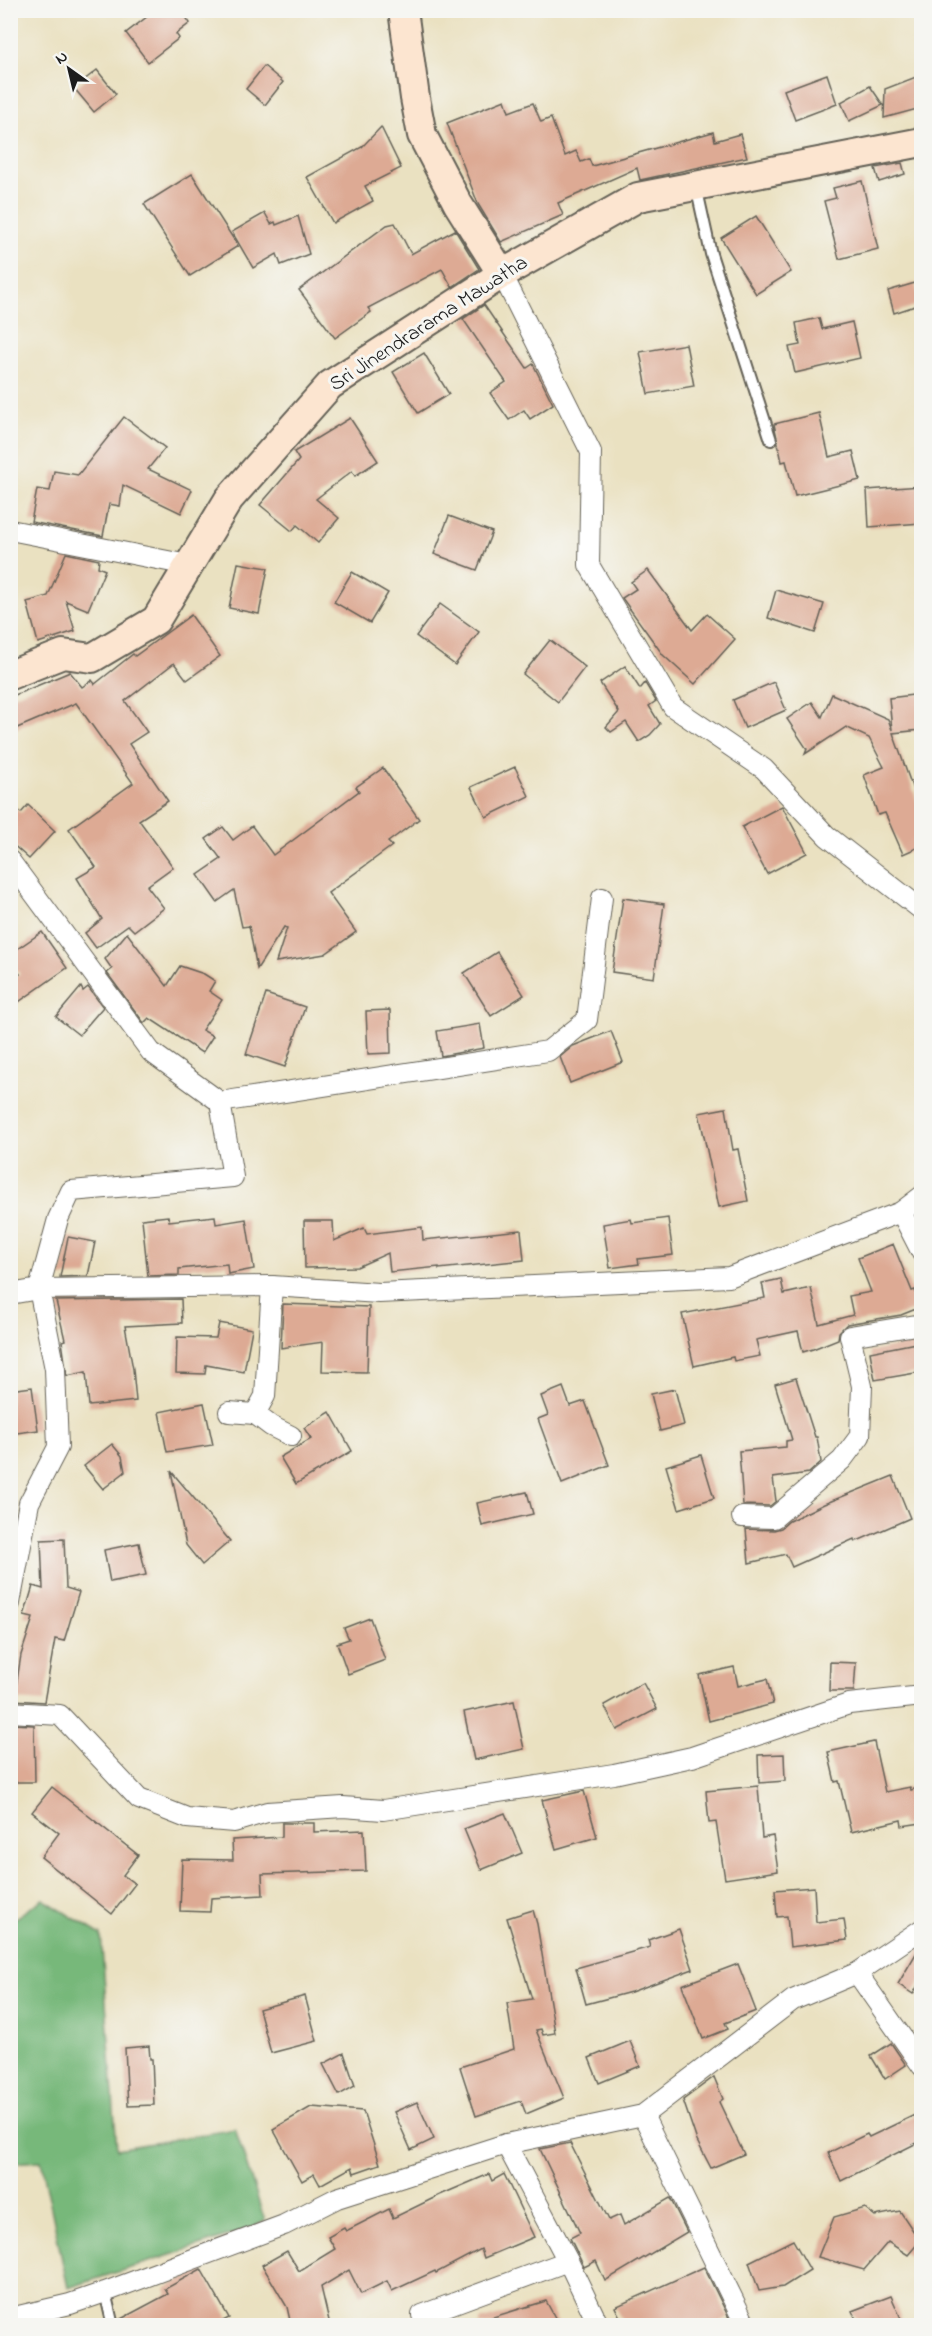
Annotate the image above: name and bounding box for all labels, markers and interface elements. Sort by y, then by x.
north arrow [39,39,99,99]
text: N [51,45,73,71]
street label: Sri Jinendrarama Mawatha [324,248,534,400]

